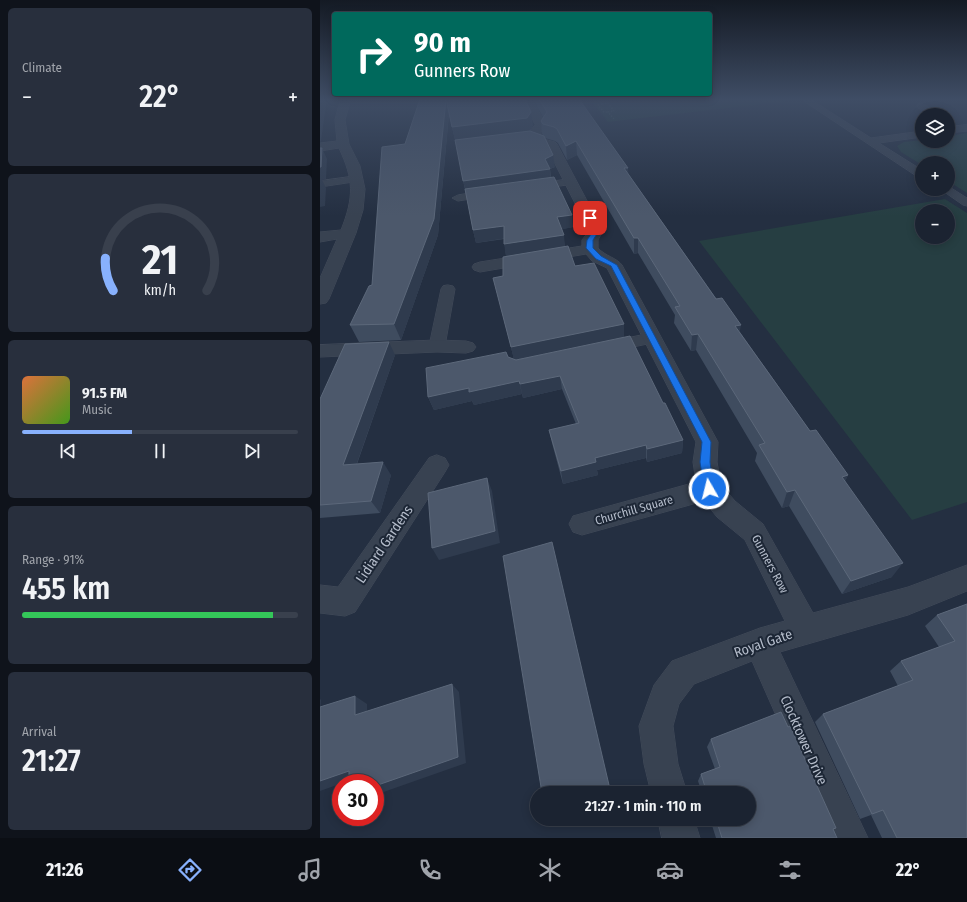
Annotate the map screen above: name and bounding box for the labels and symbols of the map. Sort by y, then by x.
pin [573,201,607,235]
position arrow [688,468,730,510]
street label: Churchill Square [593,492,675,528]
street label: Lidiard Gardens [352,502,417,586]
street label: Gunners Row [749,532,791,596]
street label: Royal Gate [732,626,795,661]
street label: Clocktower Drive [776,693,831,788]
speed limit sign: 30 [332,774,384,826]

